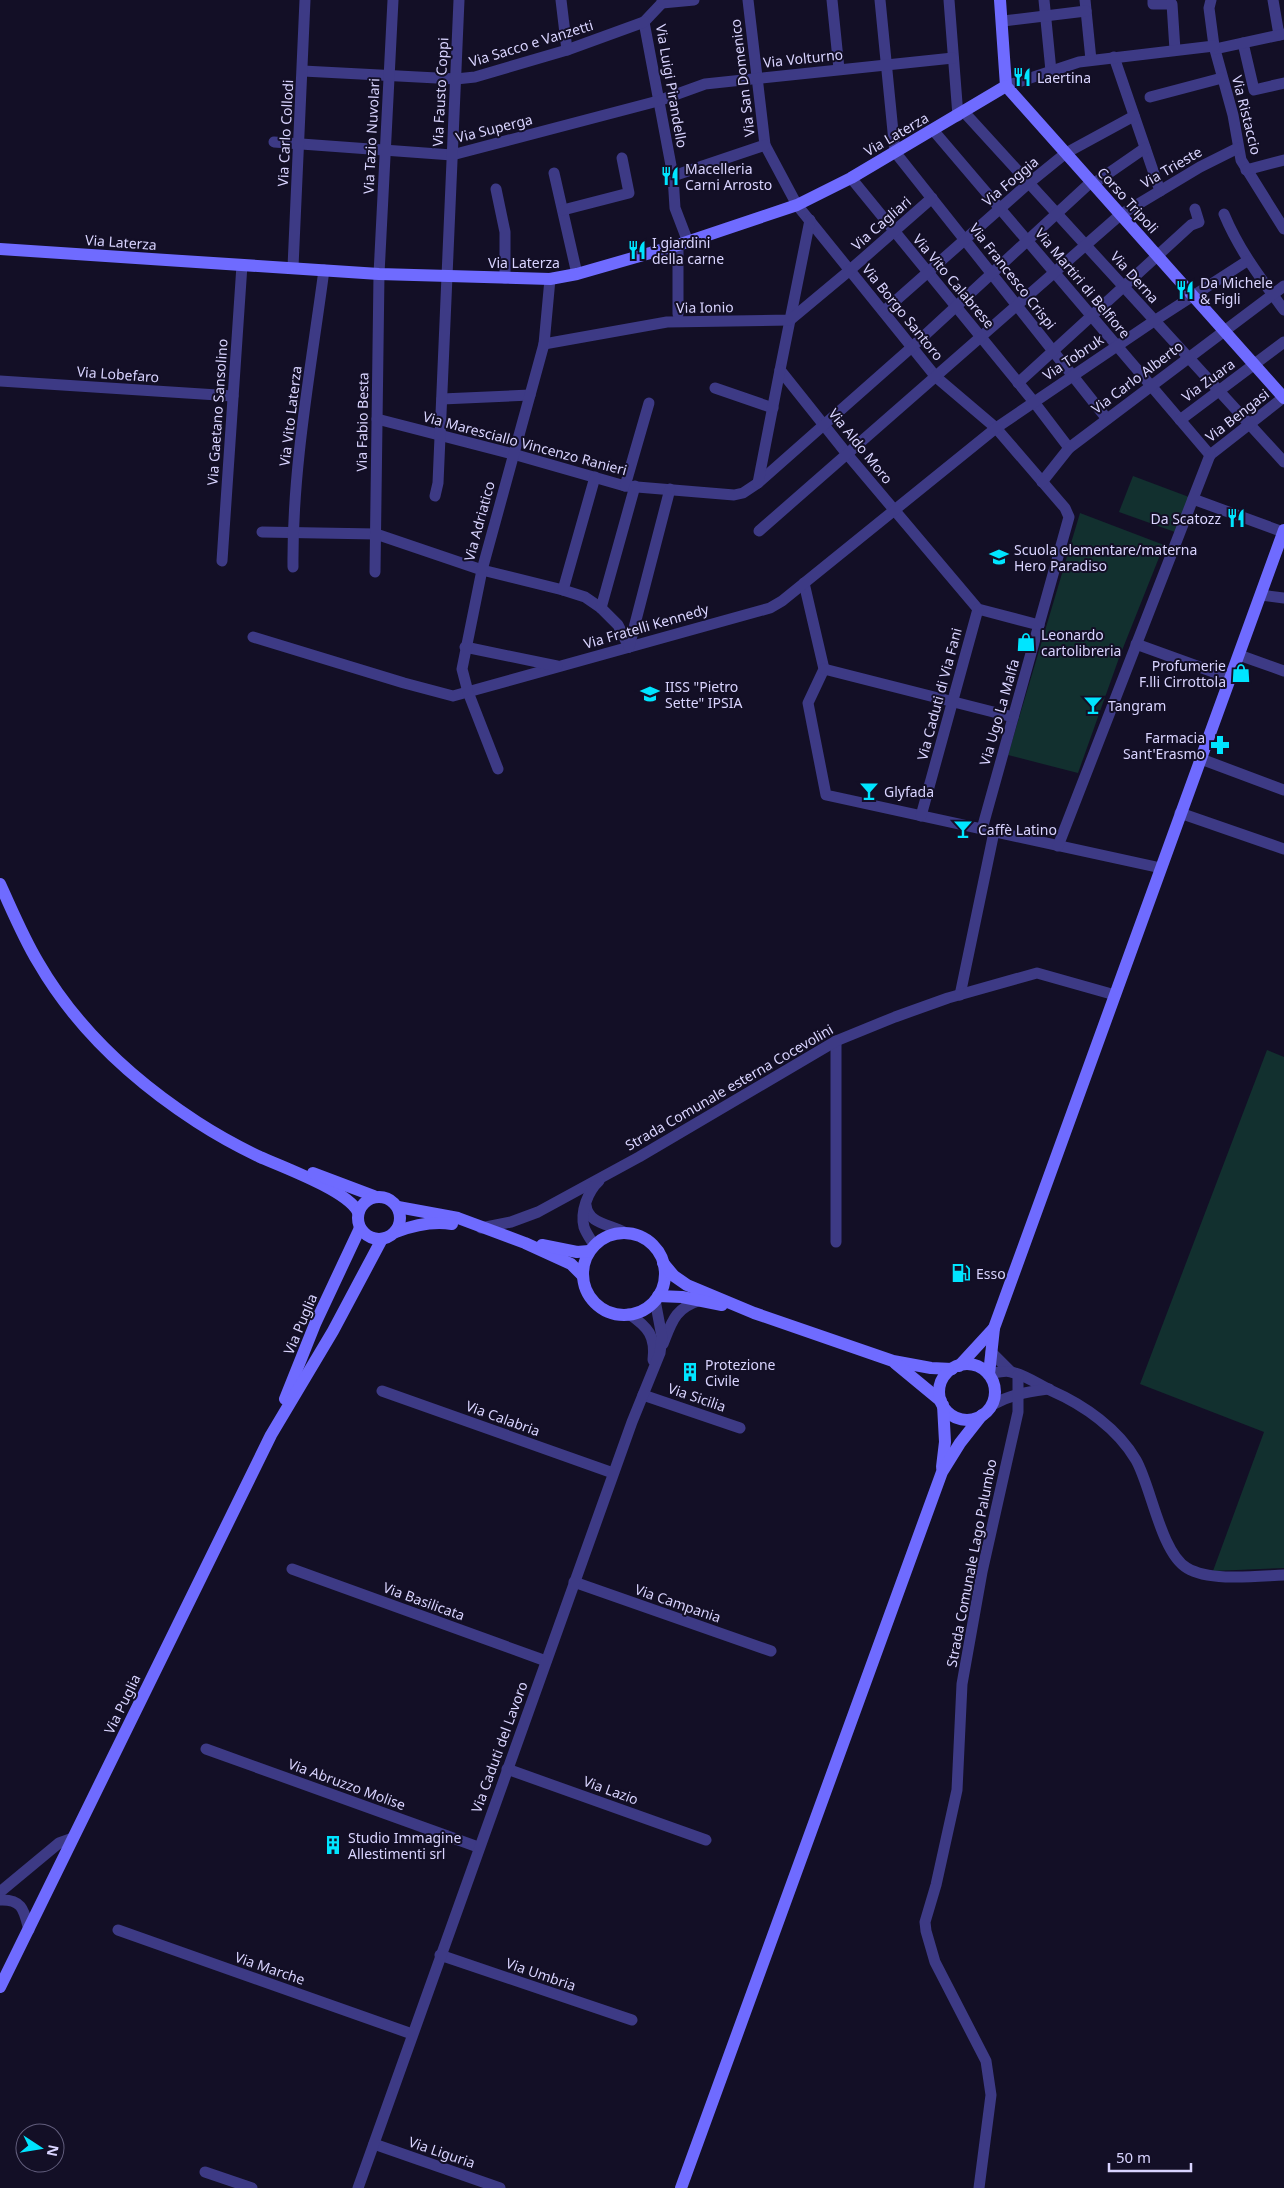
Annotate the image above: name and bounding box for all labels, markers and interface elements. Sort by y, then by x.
street label: Via Sacco e Vanzetti [467,15,595,71]
street label: Via San Domenico [725,18,759,138]
street label: Via Luigi Pirandello [652,23,692,149]
street label: Via Fausto Coppi [428,37,452,147]
street label: Via Volturno [762,44,844,72]
restaurant icon: Laertina [1011,66,1033,88]
place label: Laertina [1037,68,1091,87]
street label: Via Ristaccio [1228,73,1266,157]
street label: Via Tazio Nuvolari [358,78,384,194]
street label: Via Carlo Collodi [273,79,297,187]
street label: Via Laterza [860,108,932,160]
street label: Via Superga [454,109,534,147]
street label: Via Trieste [1137,142,1205,192]
street label: Via Foggia [978,152,1042,210]
place label: Macelleria Carni Arrosto [685,159,772,194]
street label: Corso Tripoli [1093,163,1163,237]
restaurant icon: Macelleria Carni Arrosto [659,165,681,187]
street label: Via Cagliari [847,192,915,254]
street label: Via Francesco Crispi [965,219,1061,333]
street label: Via Martiri di Belfiore [1031,224,1135,342]
street label: Via Laterza [84,230,158,254]
street label: Via Vito Calabrese [909,230,999,332]
place label: I giardini della carne [652,233,724,268]
restaurant icon: I giardini della carne [626,239,648,261]
street label: Via Derna [1107,247,1163,307]
street label: Via Laterza [488,253,560,272]
street label: Via Borgo Santoro [858,260,948,364]
place label: Da Michele & Figli [1200,273,1273,308]
restaurant icon: Da Michele & Figli [1174,279,1196,301]
street label: Via Ionio [676,297,734,317]
street label: Via Tobruk [1039,329,1107,384]
street label: Via Carlo Alberto [1087,336,1187,418]
street label: Via Gaetano Sansolino [202,338,232,486]
street label: Via Zuara [1178,354,1238,406]
street label: Via Lobefaro [76,362,160,386]
street label: Via Vito Laterza [274,365,306,467]
street label: Via Fabio Besta [352,372,372,472]
street label: Via Bengasi [1201,384,1273,446]
street label: Via Aldo Moro [825,404,897,488]
street label: Via Maresciallo Vincenzo Ranieri [421,407,629,479]
street label: Via Adriatico [459,479,499,563]
restaurant icon: Da Scatozz [1225,507,1247,529]
place label: Da Scatozz [1150,509,1221,528]
place label: Scuola elementare/materna Hero Paradiso [1014,540,1197,575]
school or university icon: Scuola elementare/materna Hero Paradiso [988,546,1010,568]
street label: Via Fratelli Kennedy [581,599,711,653]
place label: Leonardo cartolibreria [1041,625,1121,660]
street label: Via Caduti di Via Fani [912,626,966,762]
shop icon: Leonardo cartolibreria [1015,631,1037,653]
street label: Via Ugo La Malfa [975,656,1023,768]
place label: Profumerie F.lli Cirrottola [1139,656,1226,691]
shop icon: Profumerie F.lli Cirrottola [1230,662,1252,684]
place label: IISS "Pietro Sette" IPSIA [665,677,742,712]
school or university icon: IISS "Pietro Sette" IPSIA [639,683,661,705]
bar icon: Tangram [1082,694,1104,716]
place label: Tangram [1108,696,1166,715]
place label: Farmacia Sant'Erasmo [1123,728,1205,763]
pharmacy icon: Farmacia Sant'Erasmo [1209,734,1231,756]
bar icon: Glyfada [858,780,880,802]
place label: Glyfada [884,782,934,801]
bar icon: Caffè Latino [952,818,974,840]
place label: Caffè Latino [978,820,1057,839]
street label: Strada Comunale esterna Cocevolini [622,1019,836,1155]
fuel station icon: Esso [950,1262,972,1284]
place label: Esso [976,1264,1006,1283]
street label: Via Puglia [279,1291,321,1357]
place label: Protezione Civile [705,1355,776,1390]
building icon: Protezione Civile [679,1361,701,1383]
street label: Via Sicilia [665,1378,729,1416]
street label: Via Calabria [463,1396,543,1440]
street label: Strada Comunale Lago Palumbo [941,1457,1001,1669]
street label: Via Basilicata [381,1577,467,1625]
street label: Via Campania [632,1579,724,1627]
street label: Via Puglia [99,1671,145,1737]
street label: Via Caduti del Lavoro [466,1679,532,1815]
street label: Via Abruzzo Molise [286,1754,408,1814]
street label: Via Lazio [581,1771,641,1809]
place label: Studio Immagine Allestimenti srl [348,1828,461,1863]
building icon: Studio Immagine Allestimenti srl [322,1834,344,1856]
street label: Via Marche [232,1947,308,1989]
street label: Via Umbria [504,1953,578,1995]
north arrow [15,2123,65,2173]
street label: Via Liguria [406,2132,478,2172]
scale bar [1109,2140,1192,2172]
text: N [43,2143,64,2158]
text: 50 m [1116,2147,1151,2167]

